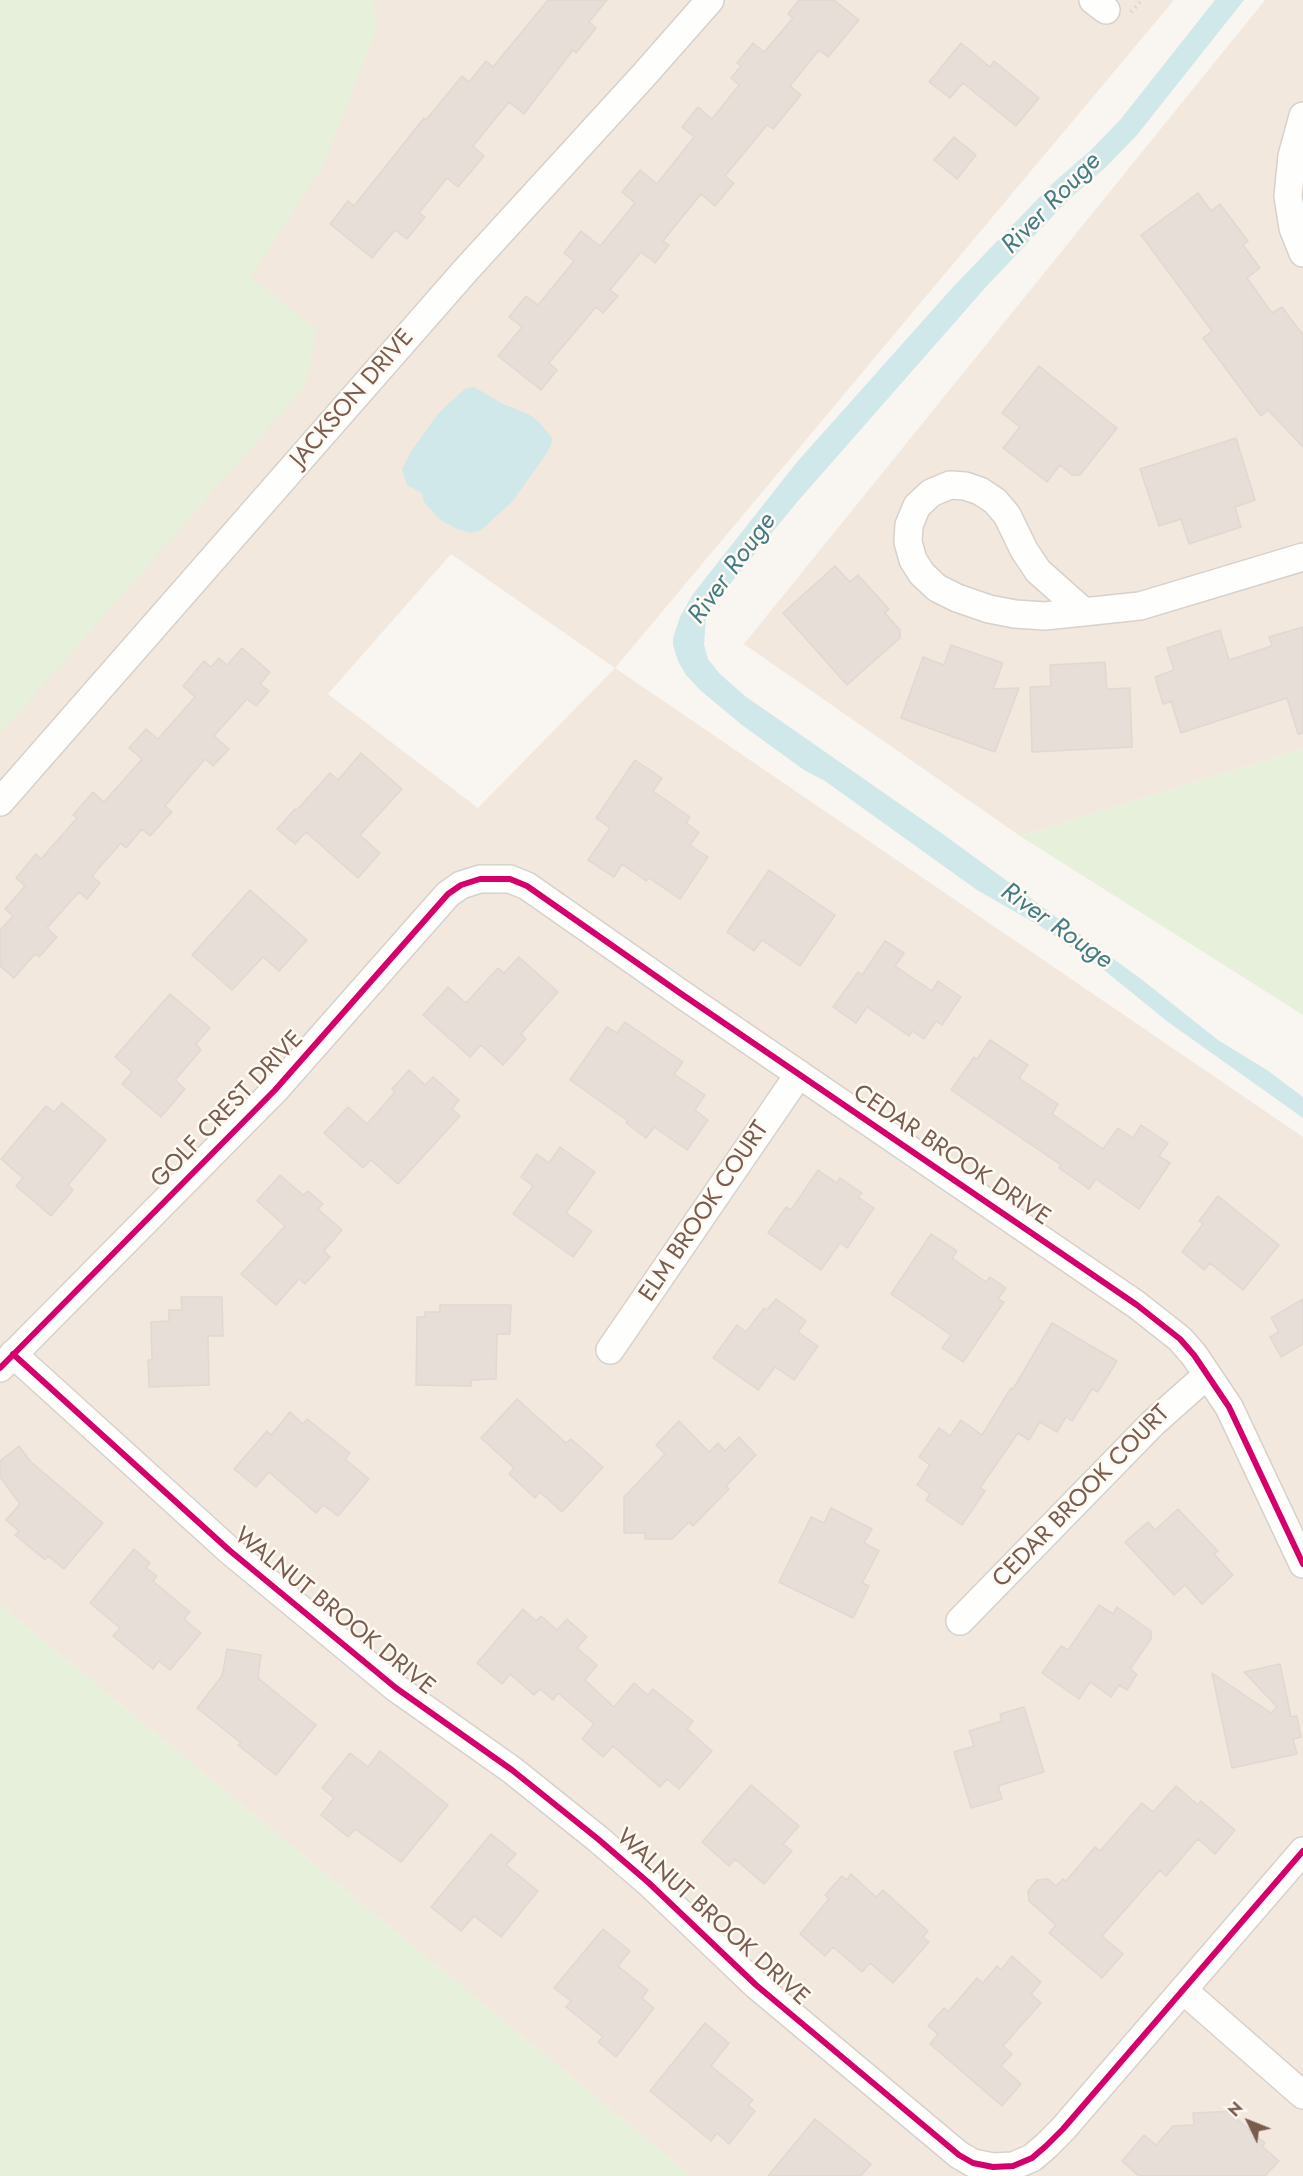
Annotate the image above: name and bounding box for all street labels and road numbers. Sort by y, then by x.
street label: JACKSON DRIVE [285,324,421,474]
street label: GOLF CREST DRIVE [146,1026,310,1194]
street label: CEDAR BROOK DRIVE [847,1079,1055,1233]
street label: ELM BROOK COURT [634,1116,776,1308]
street label: CEDAR BROOK COURT [987,1400,1177,1594]
street label: WALNUT BROOK DRIVE [228,1522,440,1702]
street label: WALNUT BROOK DRIVE [609,1824,815,2012]

